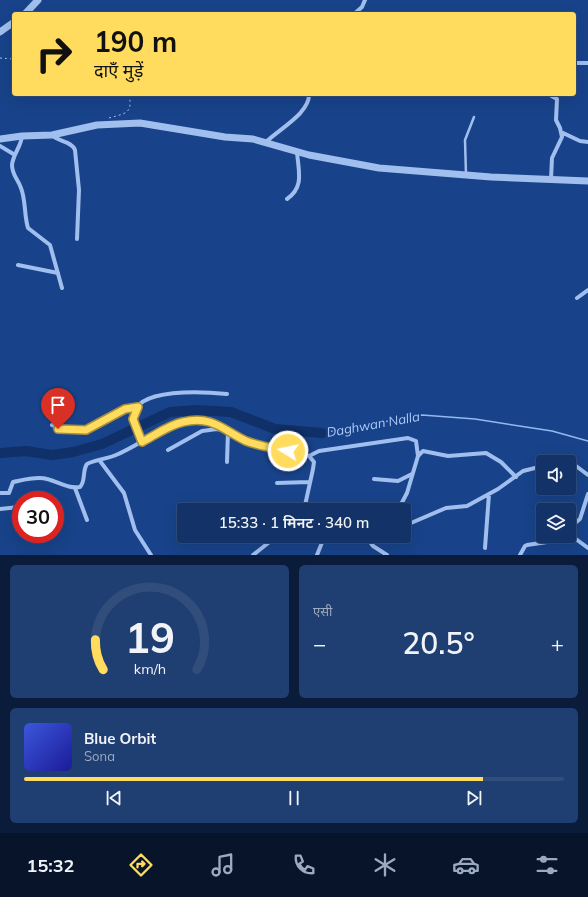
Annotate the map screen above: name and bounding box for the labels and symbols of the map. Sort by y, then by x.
pin [41,388,75,429]
water label: Daghwan Nalla [325,408,421,440]
position arrow [267,430,309,472]
speed limit sign: 30 [12,491,64,543]

